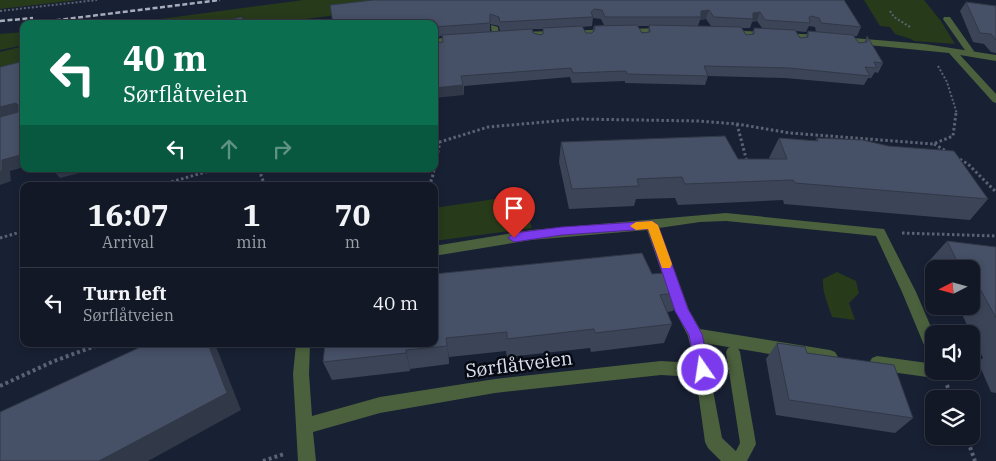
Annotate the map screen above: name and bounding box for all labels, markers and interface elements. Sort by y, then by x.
text: 40 m [123,35,207,81]
icon: left [40,40,105,105]
text: Sørflåtveien [123,79,248,108]
icon: left [162,135,190,163]
icon: ahead [215,135,243,163]
icon: right [268,135,296,163]
pin [493,187,535,238]
icon: arrive [500,194,528,222]
text: 16:07 [88,195,169,234]
text: 1 [243,195,261,234]
text: 70 [334,195,370,234]
text: Arrival [102,232,154,252]
text: min [236,232,267,252]
text: m [345,232,360,252]
north arrow [925,260,980,315]
map controls [925,260,980,445]
text: Turn left [83,281,166,305]
icon: left [40,289,68,317]
text: 40 m [373,291,418,315]
text: Sørflåtveien [83,305,174,325]
button: sound [925,325,980,380]
position arrow [676,343,728,395]
street label: Sørflåtveien [464,346,574,382]
button: layers [925,390,980,445]

